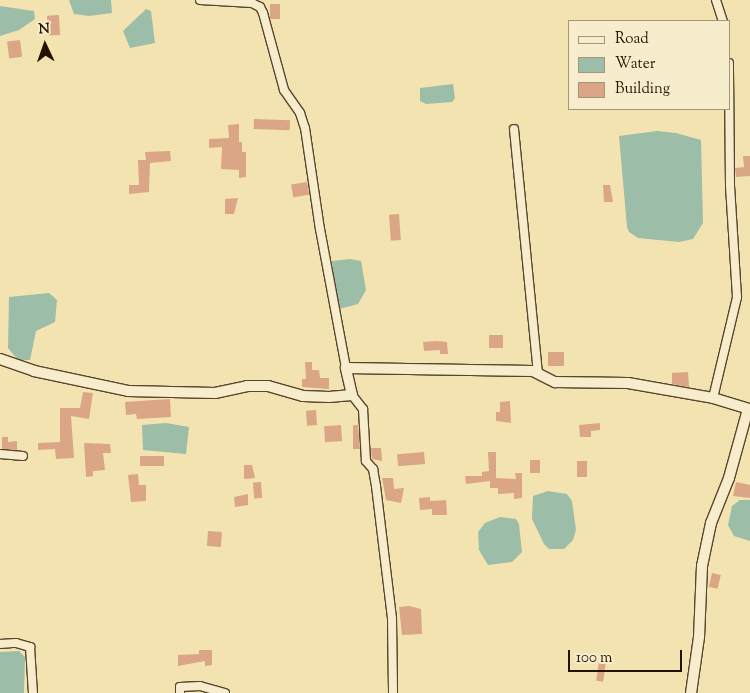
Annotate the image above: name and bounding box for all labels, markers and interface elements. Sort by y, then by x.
north arrow [20,20,70,70]
text: N [38,20,50,40]
legend [568,20,730,110]
text: Road [615,29,649,50]
text: Water [615,54,655,75]
text: Building [615,79,670,100]
scale bar [570,640,684,672]
text: 100 m [576,648,612,669]

